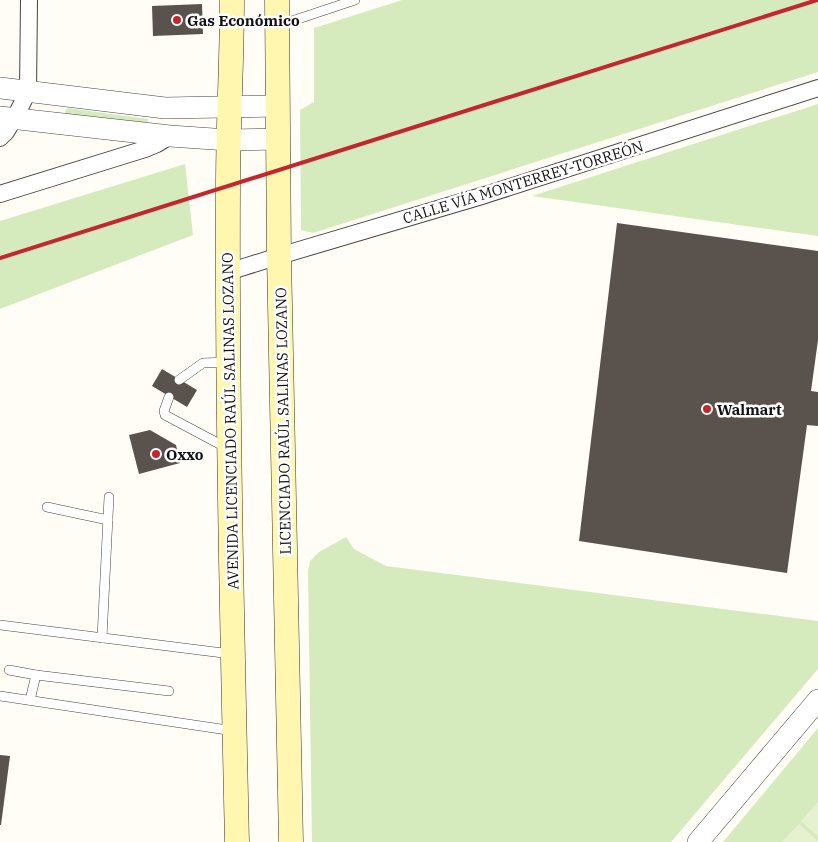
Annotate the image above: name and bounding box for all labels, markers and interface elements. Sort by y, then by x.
place label: Gas Económico [187,11,300,30]
marker: Gas Económico [171,14,183,26]
street label: CALLE VÍA MONTERREY-TORREÓN [400,136,646,228]
street label: AVENIDA LICENCIADO RAÚL SALINAS LOZANO [218,252,242,590]
street label: LICENCIADO RAÚL SALINAS LOZANO [271,287,295,555]
place label: Walmart [717,400,782,419]
marker: Walmart [701,403,713,415]
place label: Oxxo [166,445,204,464]
marker: Oxxo [150,448,162,460]

